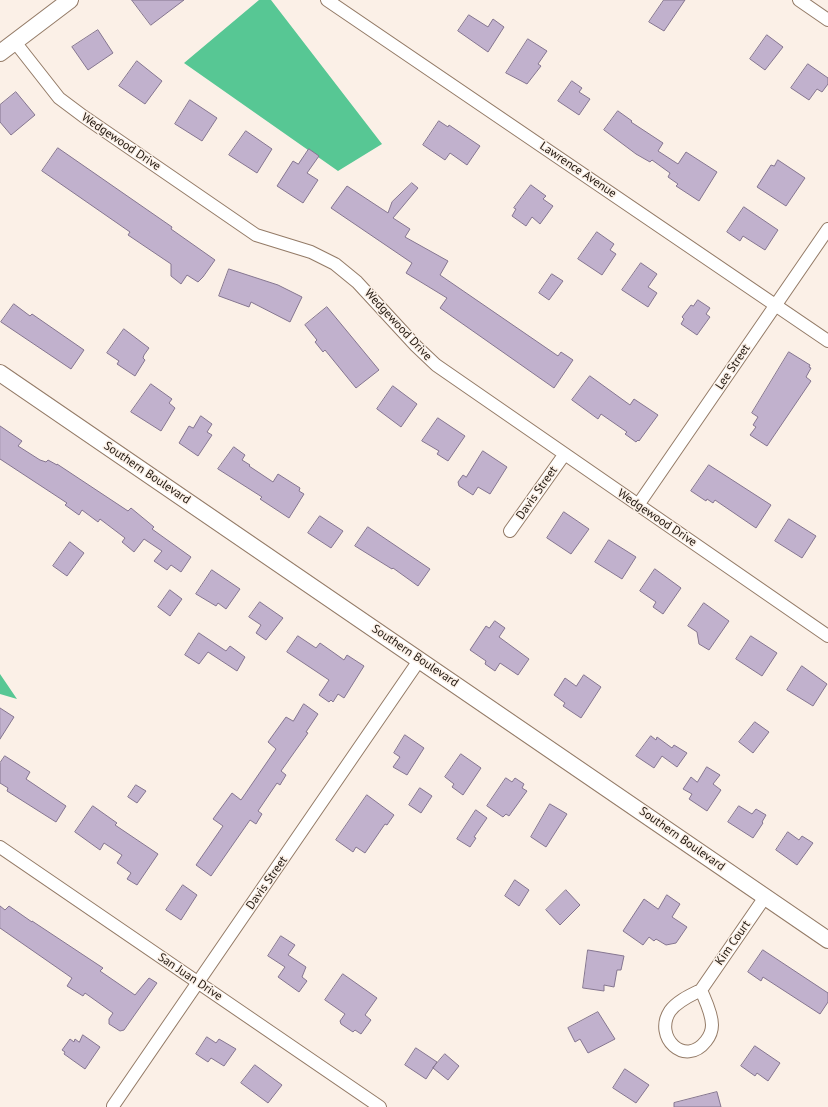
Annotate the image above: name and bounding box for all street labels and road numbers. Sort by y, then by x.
street label: Wedgewood Drive [79,110,163,174]
street label: Lawrence Avenue [537,139,619,201]
street label: Wedgewood Drive [361,286,435,364]
street label: Lee Street [713,342,753,392]
street label: Southern Boulevard [101,439,193,507]
street label: Davis Street [513,464,561,522]
street label: Wedgewood Drive [615,486,699,550]
street label: Southern Boulevard [369,622,461,690]
street label: Southern Boulevard [636,804,728,874]
street label: Davis Street [243,854,291,912]
street label: Kim Court [712,918,754,968]
street label: San Juan Drive [155,950,225,1004]

